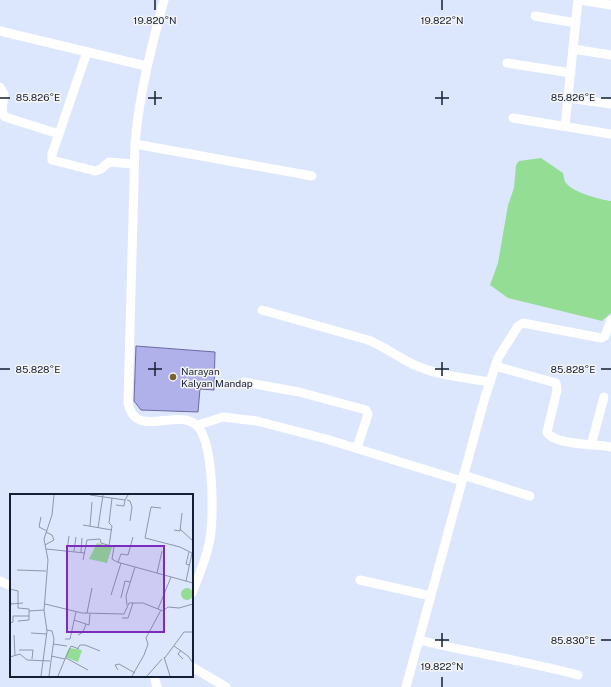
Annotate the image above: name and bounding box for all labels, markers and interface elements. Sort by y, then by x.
text: 19.820°N [133,14,177,26]
text: 19.822°N [420,14,464,26]
text: 85.826°E [16,91,60,103]
text: 85.826°E [551,91,595,103]
text: 85.828°E [16,363,60,375]
text: 85.828°E [551,363,595,375]
place label: Narayan Kalyan Mandap [181,365,253,389]
marker: Narayan Kalyan Mandap [168,372,178,382]
inset map [10,494,193,677]
text: 85.830°E [551,634,595,646]
text: 19.822°N [420,660,464,672]

